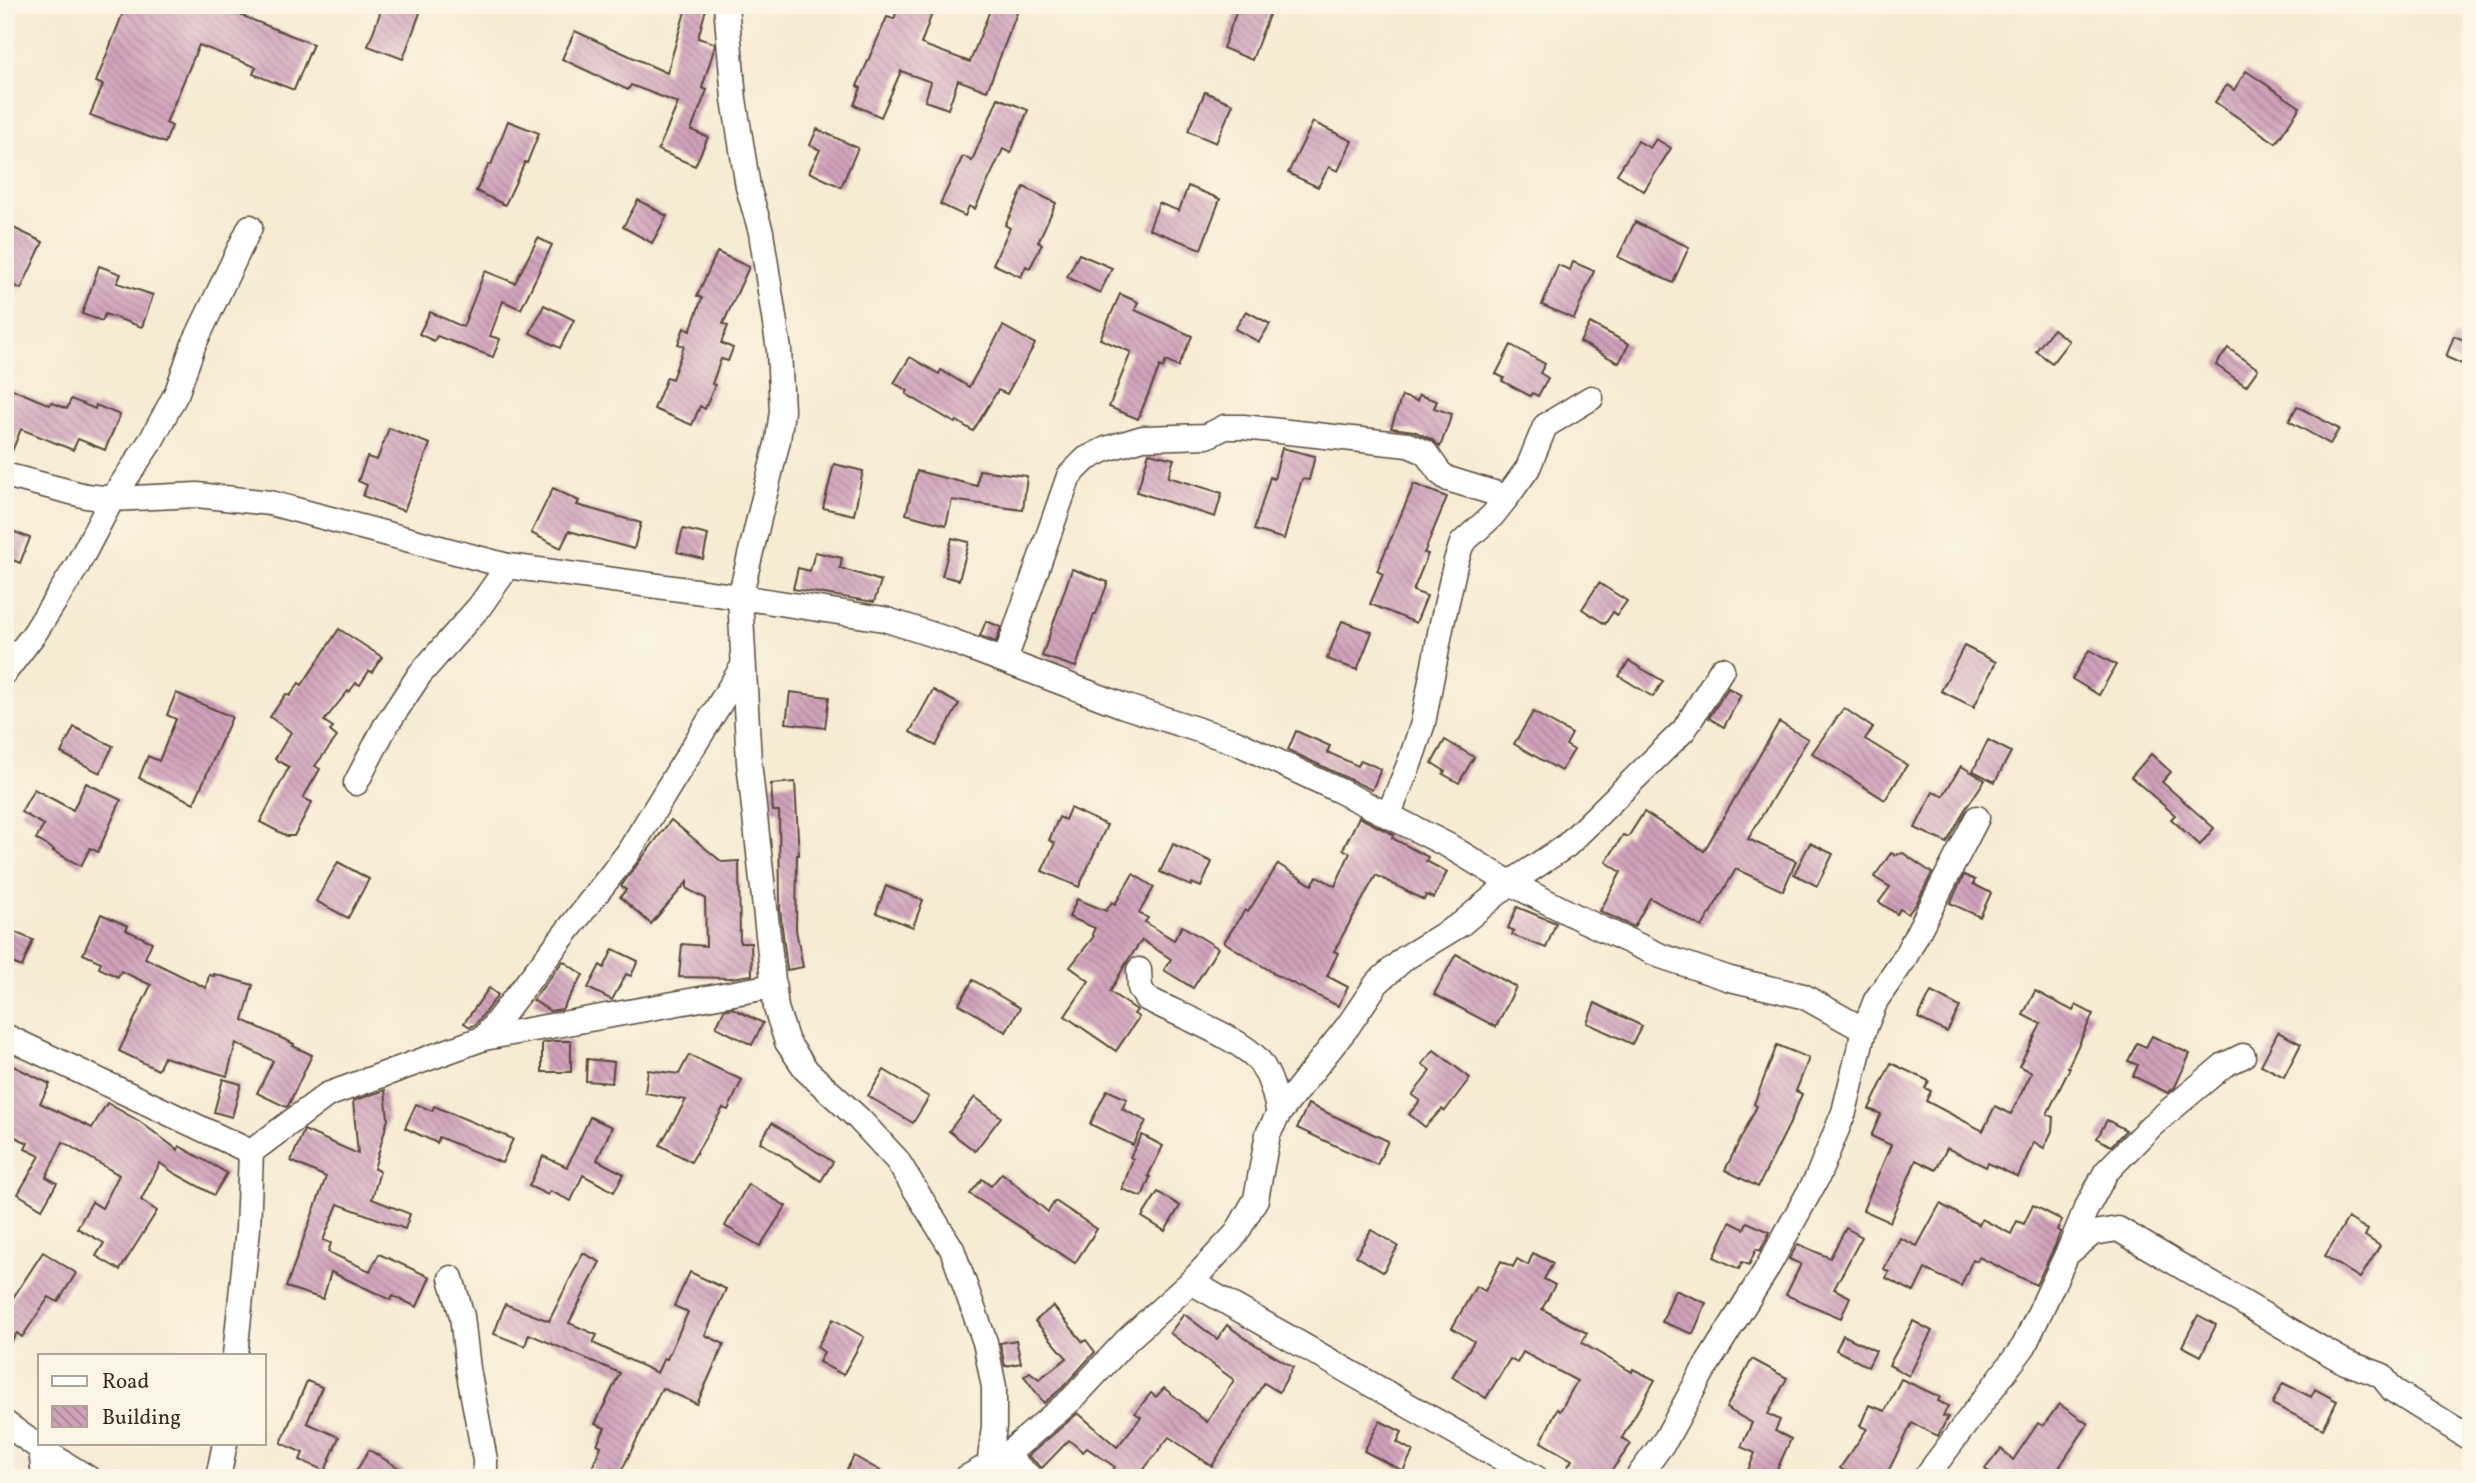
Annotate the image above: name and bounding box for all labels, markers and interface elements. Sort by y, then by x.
legend [38,1354,266,1444]
text: Road [102,1368,149,1397]
text: Building [102,1404,181,1433]

